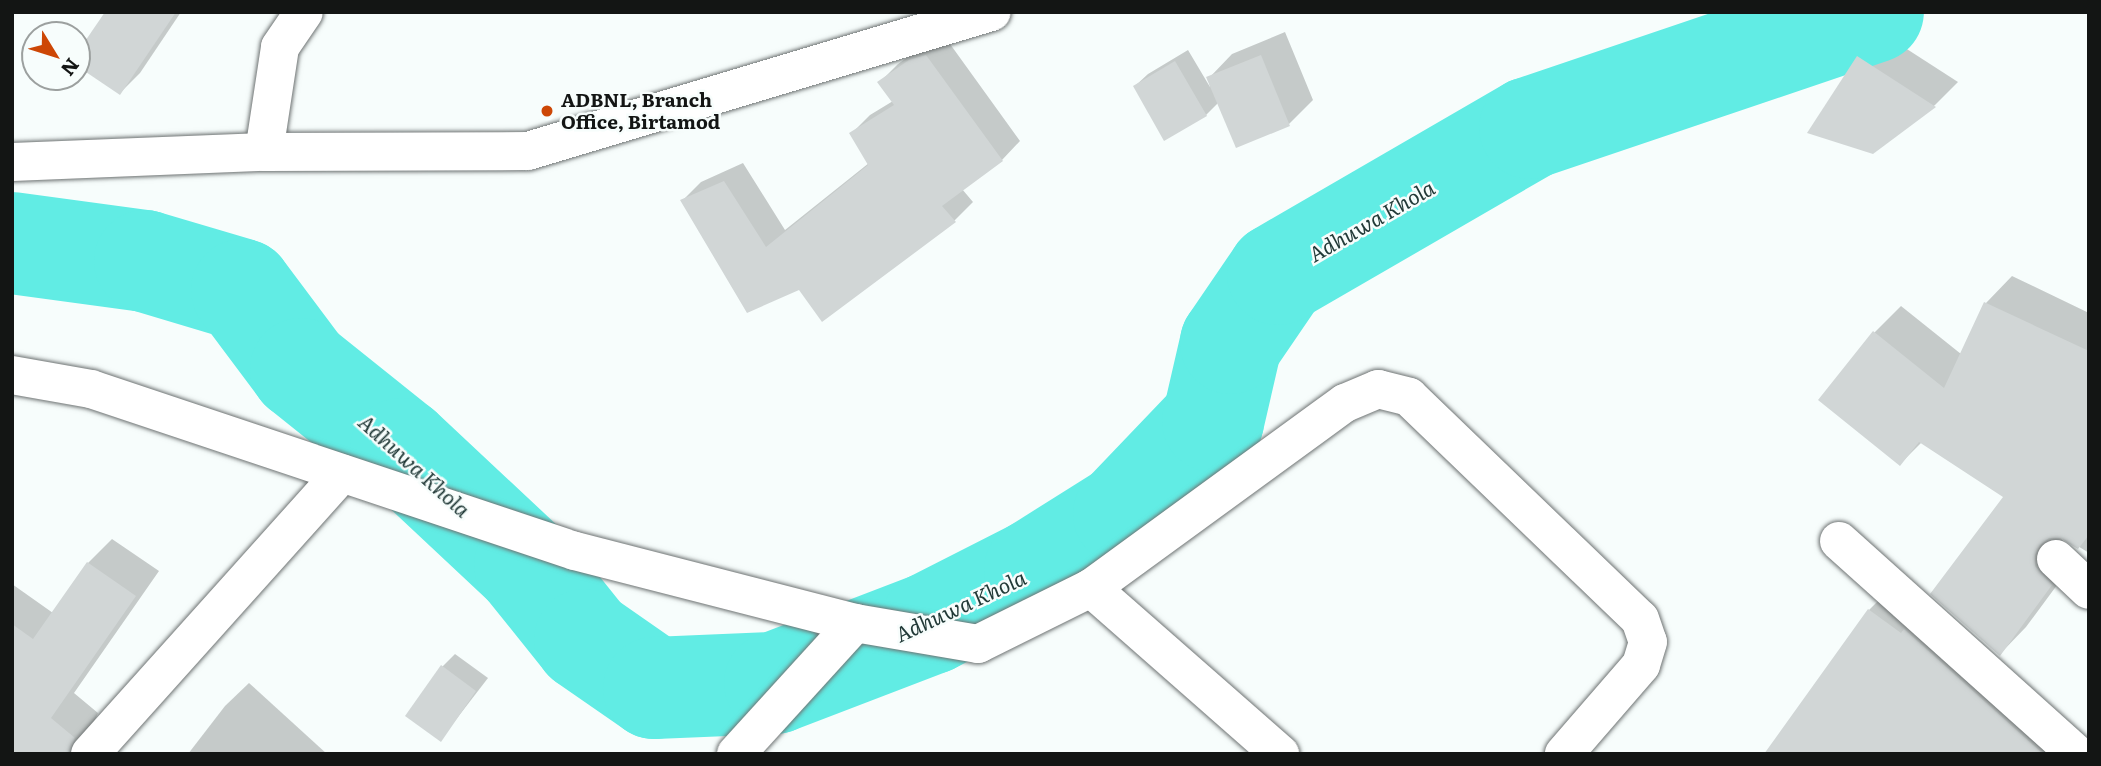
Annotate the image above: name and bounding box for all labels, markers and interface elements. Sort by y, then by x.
north arrow [21,21,91,91]
text: N [55,53,87,83]
place label: ADBNL, Branch Office, Birtamod [561,89,720,133]
marker: ADBNL, Branch Office, Birtamod [539,103,555,119]
water label: Adhuwa Khola [1304,174,1438,266]
water label: Adhuwa Khola [354,408,476,522]
water label: Adhuwa Khola [891,564,1029,646]

